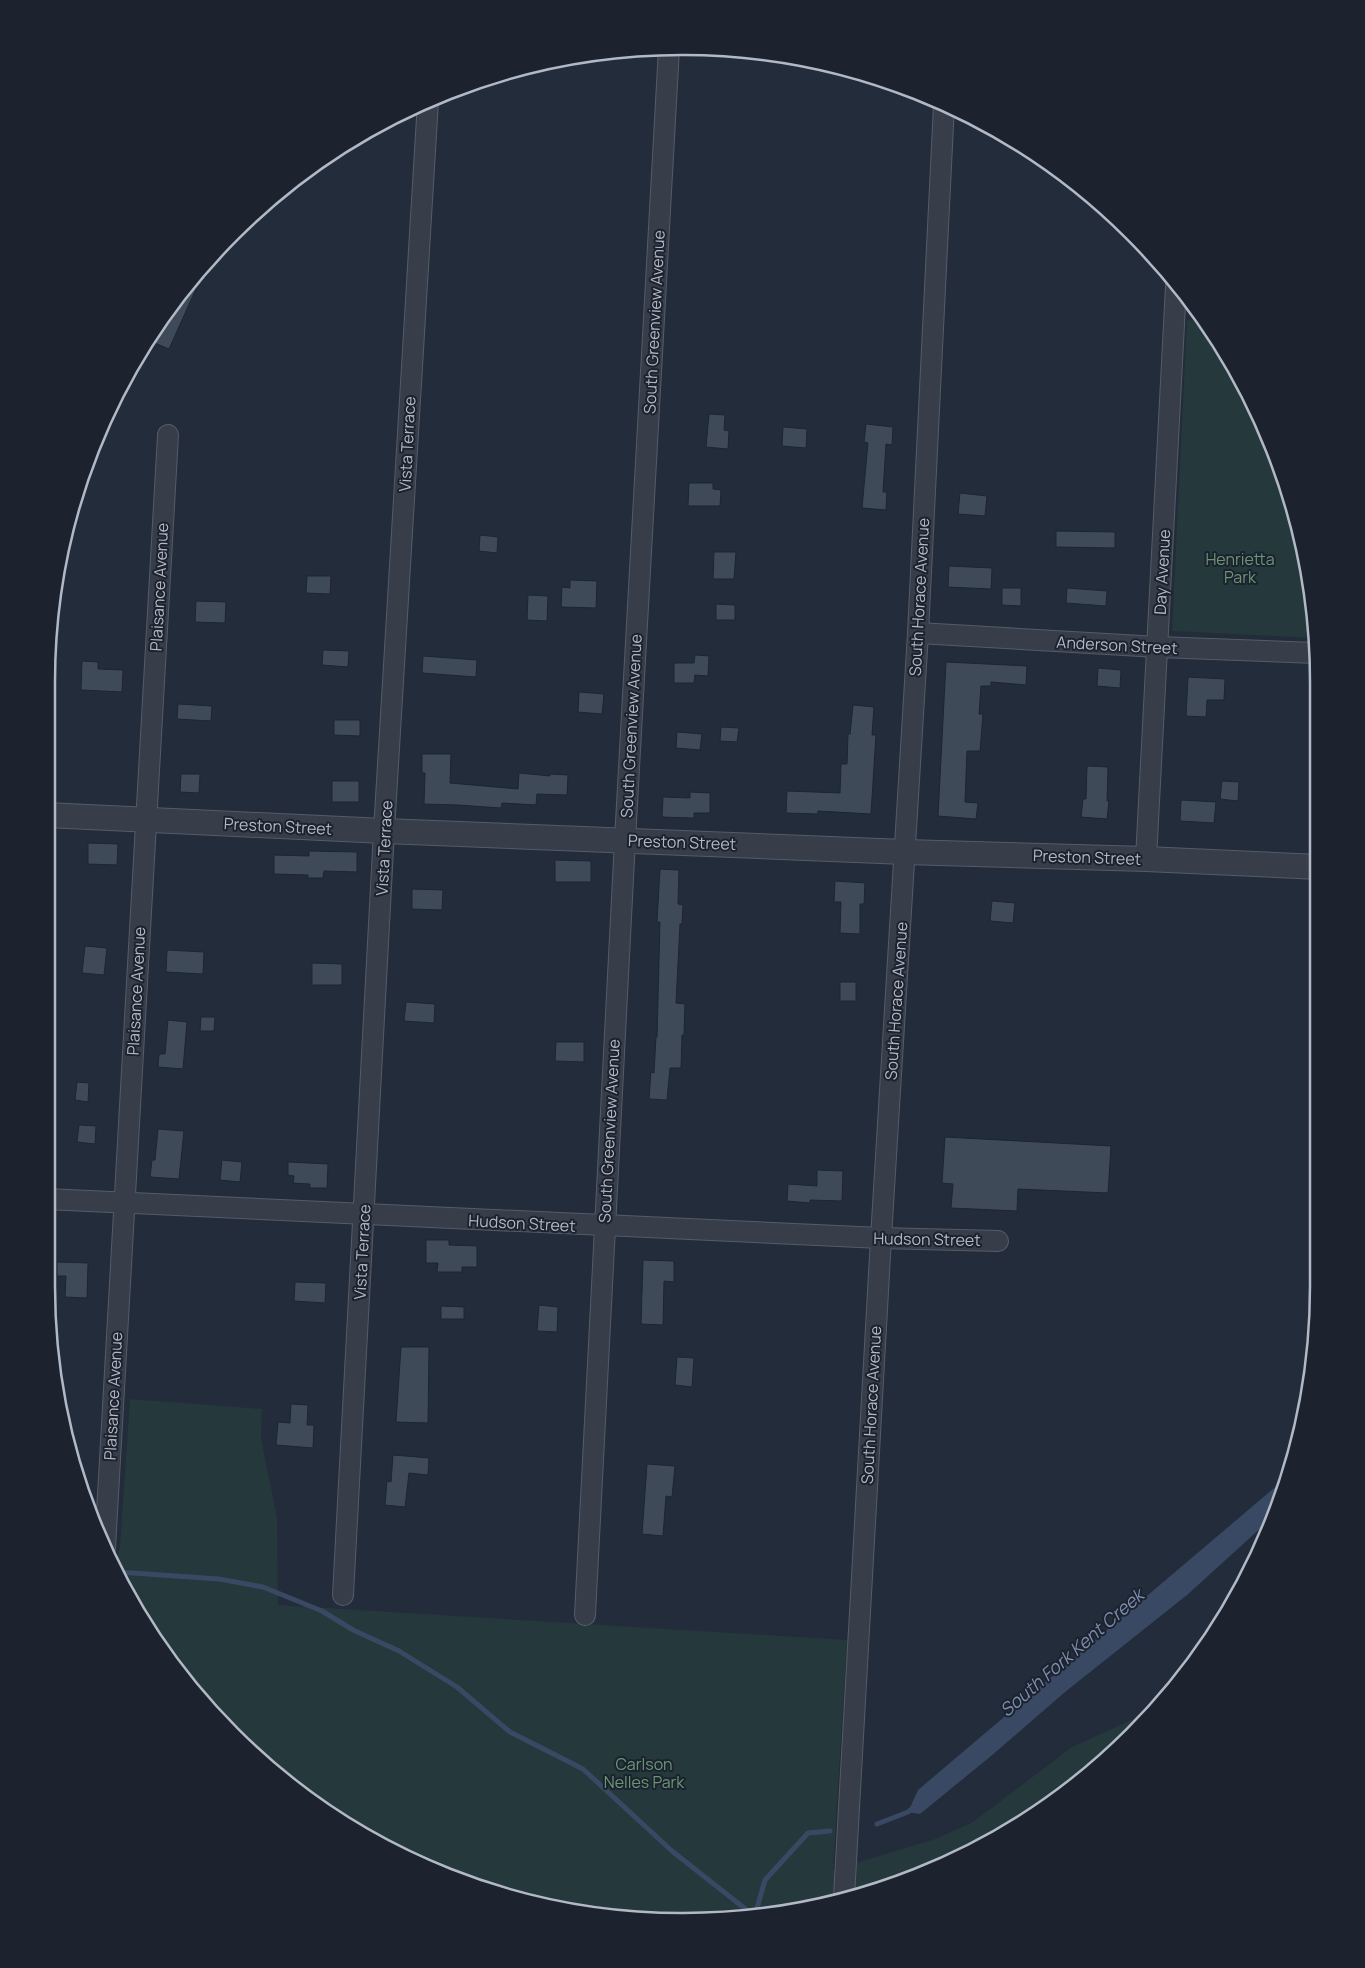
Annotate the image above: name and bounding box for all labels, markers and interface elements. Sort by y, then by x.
street label: South Greenview Avenue [638,230,670,414]
street label: Vista Terrace [394,396,420,492]
street label: South Horace Avenue [904,517,934,677]
street label: Plaisance Avenue [145,522,173,652]
street label: Day Avenue [1149,529,1175,615]
park label: Henrietta Park [1205,548,1275,588]
street label: Anderson Street [1056,631,1178,659]
street label: South Greenview Avenue [615,634,647,818]
street label: Vista Terrace [371,800,397,896]
street label: Preston Street [223,812,333,840]
street label: Preston Street [628,829,736,855]
street label: Preston Street [1033,844,1141,870]
street label: South Horace Avenue [879,921,913,1081]
street label: Plaisance Avenue [122,926,150,1056]
street label: South Greenview Avenue [593,1039,625,1223]
street label: Vista Terrace [349,1204,375,1300]
street label: Hudson Street [468,1209,576,1237]
street label: Hudson Street [873,1227,981,1251]
street label: South Horace Avenue [856,1325,886,1485]
street label: Plaisance Avenue [99,1331,127,1461]
water label: South Fork Kent Creek [994,1581,1151,1721]
park label: Carlson Nelles Park [604,1753,685,1793]

